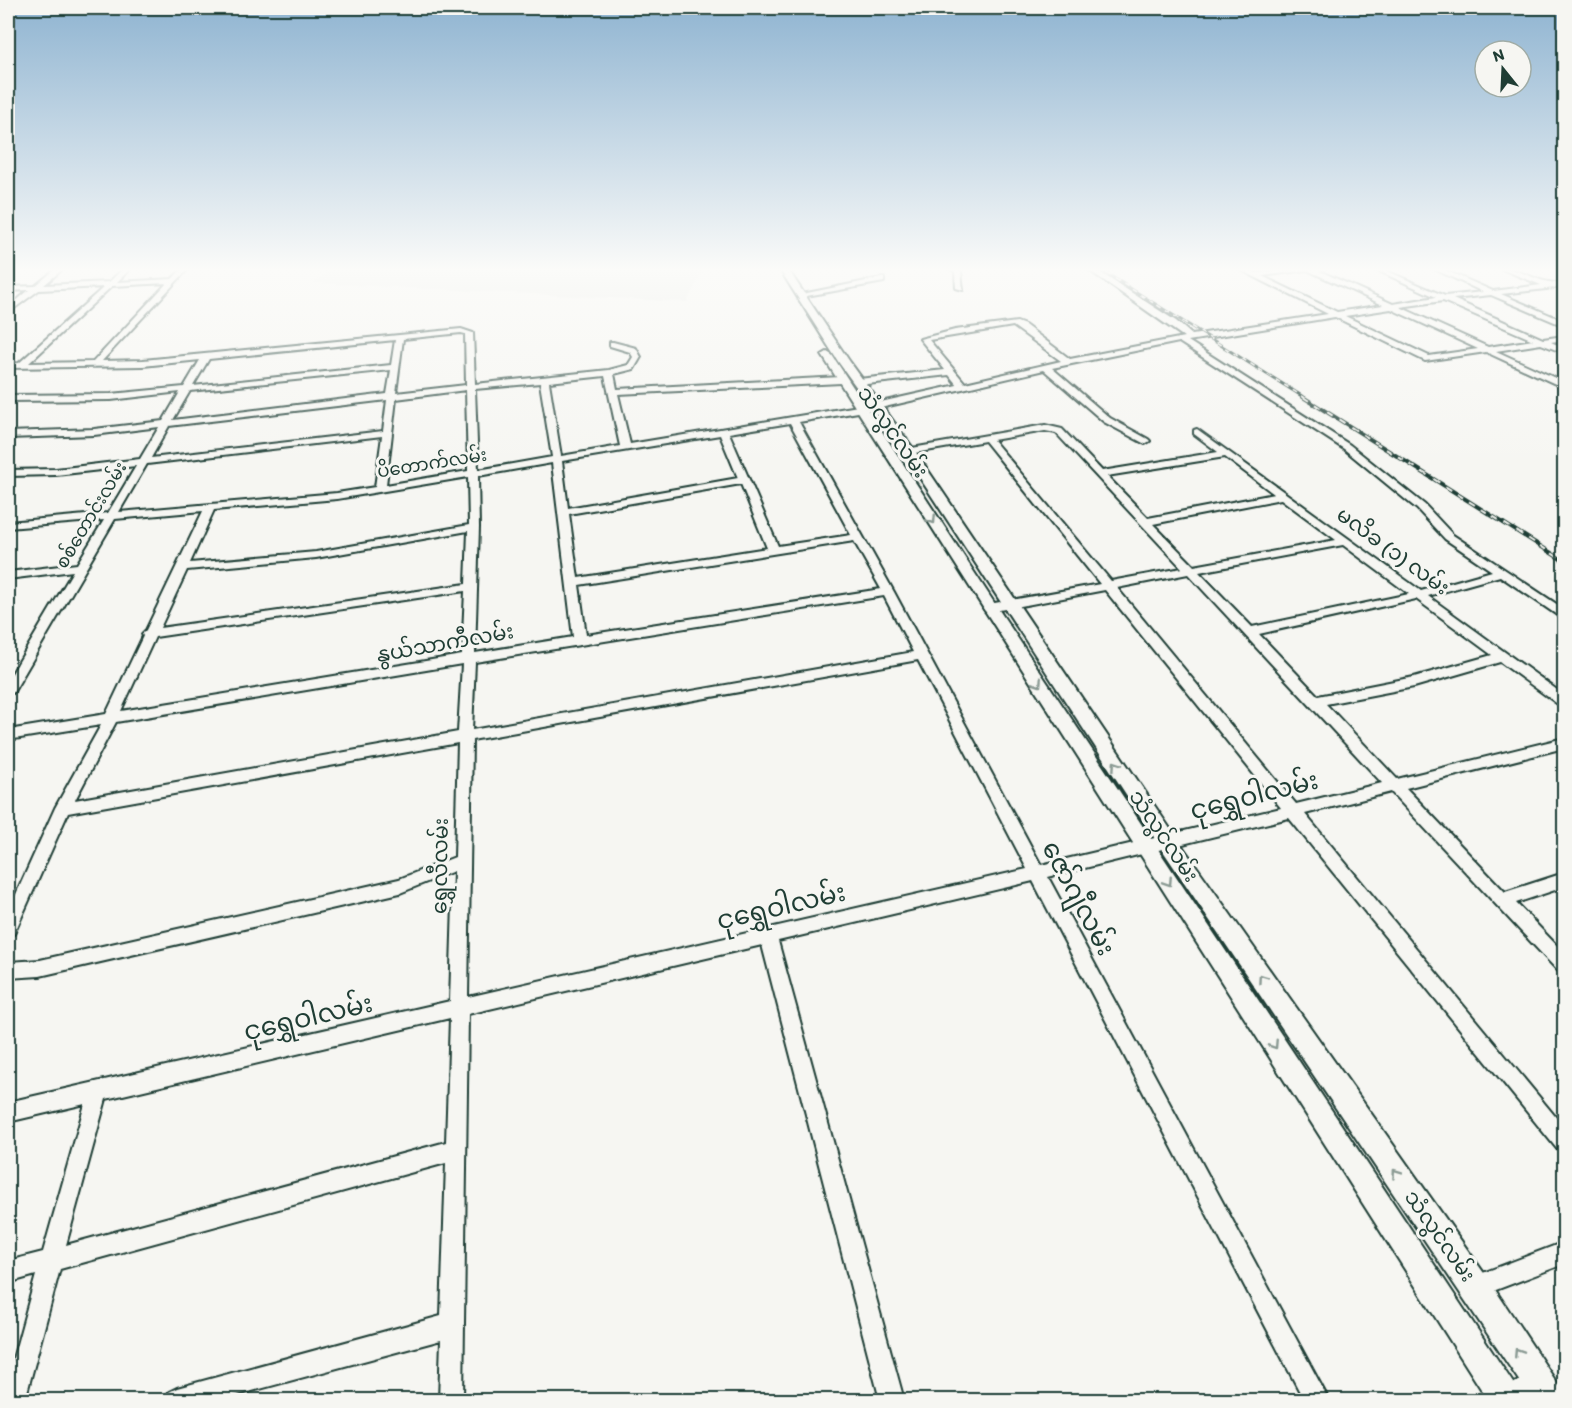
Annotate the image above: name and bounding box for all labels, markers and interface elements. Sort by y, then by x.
north arrow [1473,39,1533,99]
text: N [1490,45,1507,66]
street label: သံလွင်လမ်း [849,379,937,485]
street label: ပိတောက်လမ်း [375,441,488,483]
street label: စစ်တောင်းလမ်း [49,457,131,572]
street label: မလိခ (၁) လမ်း [1332,499,1456,600]
one-way arrow [925,513,936,524]
street label: နွယ်သာကီလမ်း [374,615,516,671]
one-way arrow [1031,677,1042,688]
one-way arrow [1112,761,1123,772]
street label: ငုရွှေဝါလမ်း [1186,763,1323,831]
street label: သံလွင်လမ်း [1121,783,1207,889]
street label: ရွှေလီလမ်း [423,818,458,914]
street label: ဇော်ဂျီလမ်း [1031,835,1123,963]
street label: ငုရွှေဝါလမ်း [713,875,850,941]
one-way arrow [1160,876,1172,886]
one-way arrow [1258,974,1269,985]
street label: ငုရွှေဝါလမ်း [240,986,377,1052]
one-way arrow [1267,1038,1278,1049]
one-way arrow [1392,1169,1404,1179]
street label: သံလွင်လမ်း [1396,1183,1484,1289]
one-way arrow [1514,1347,1525,1358]

